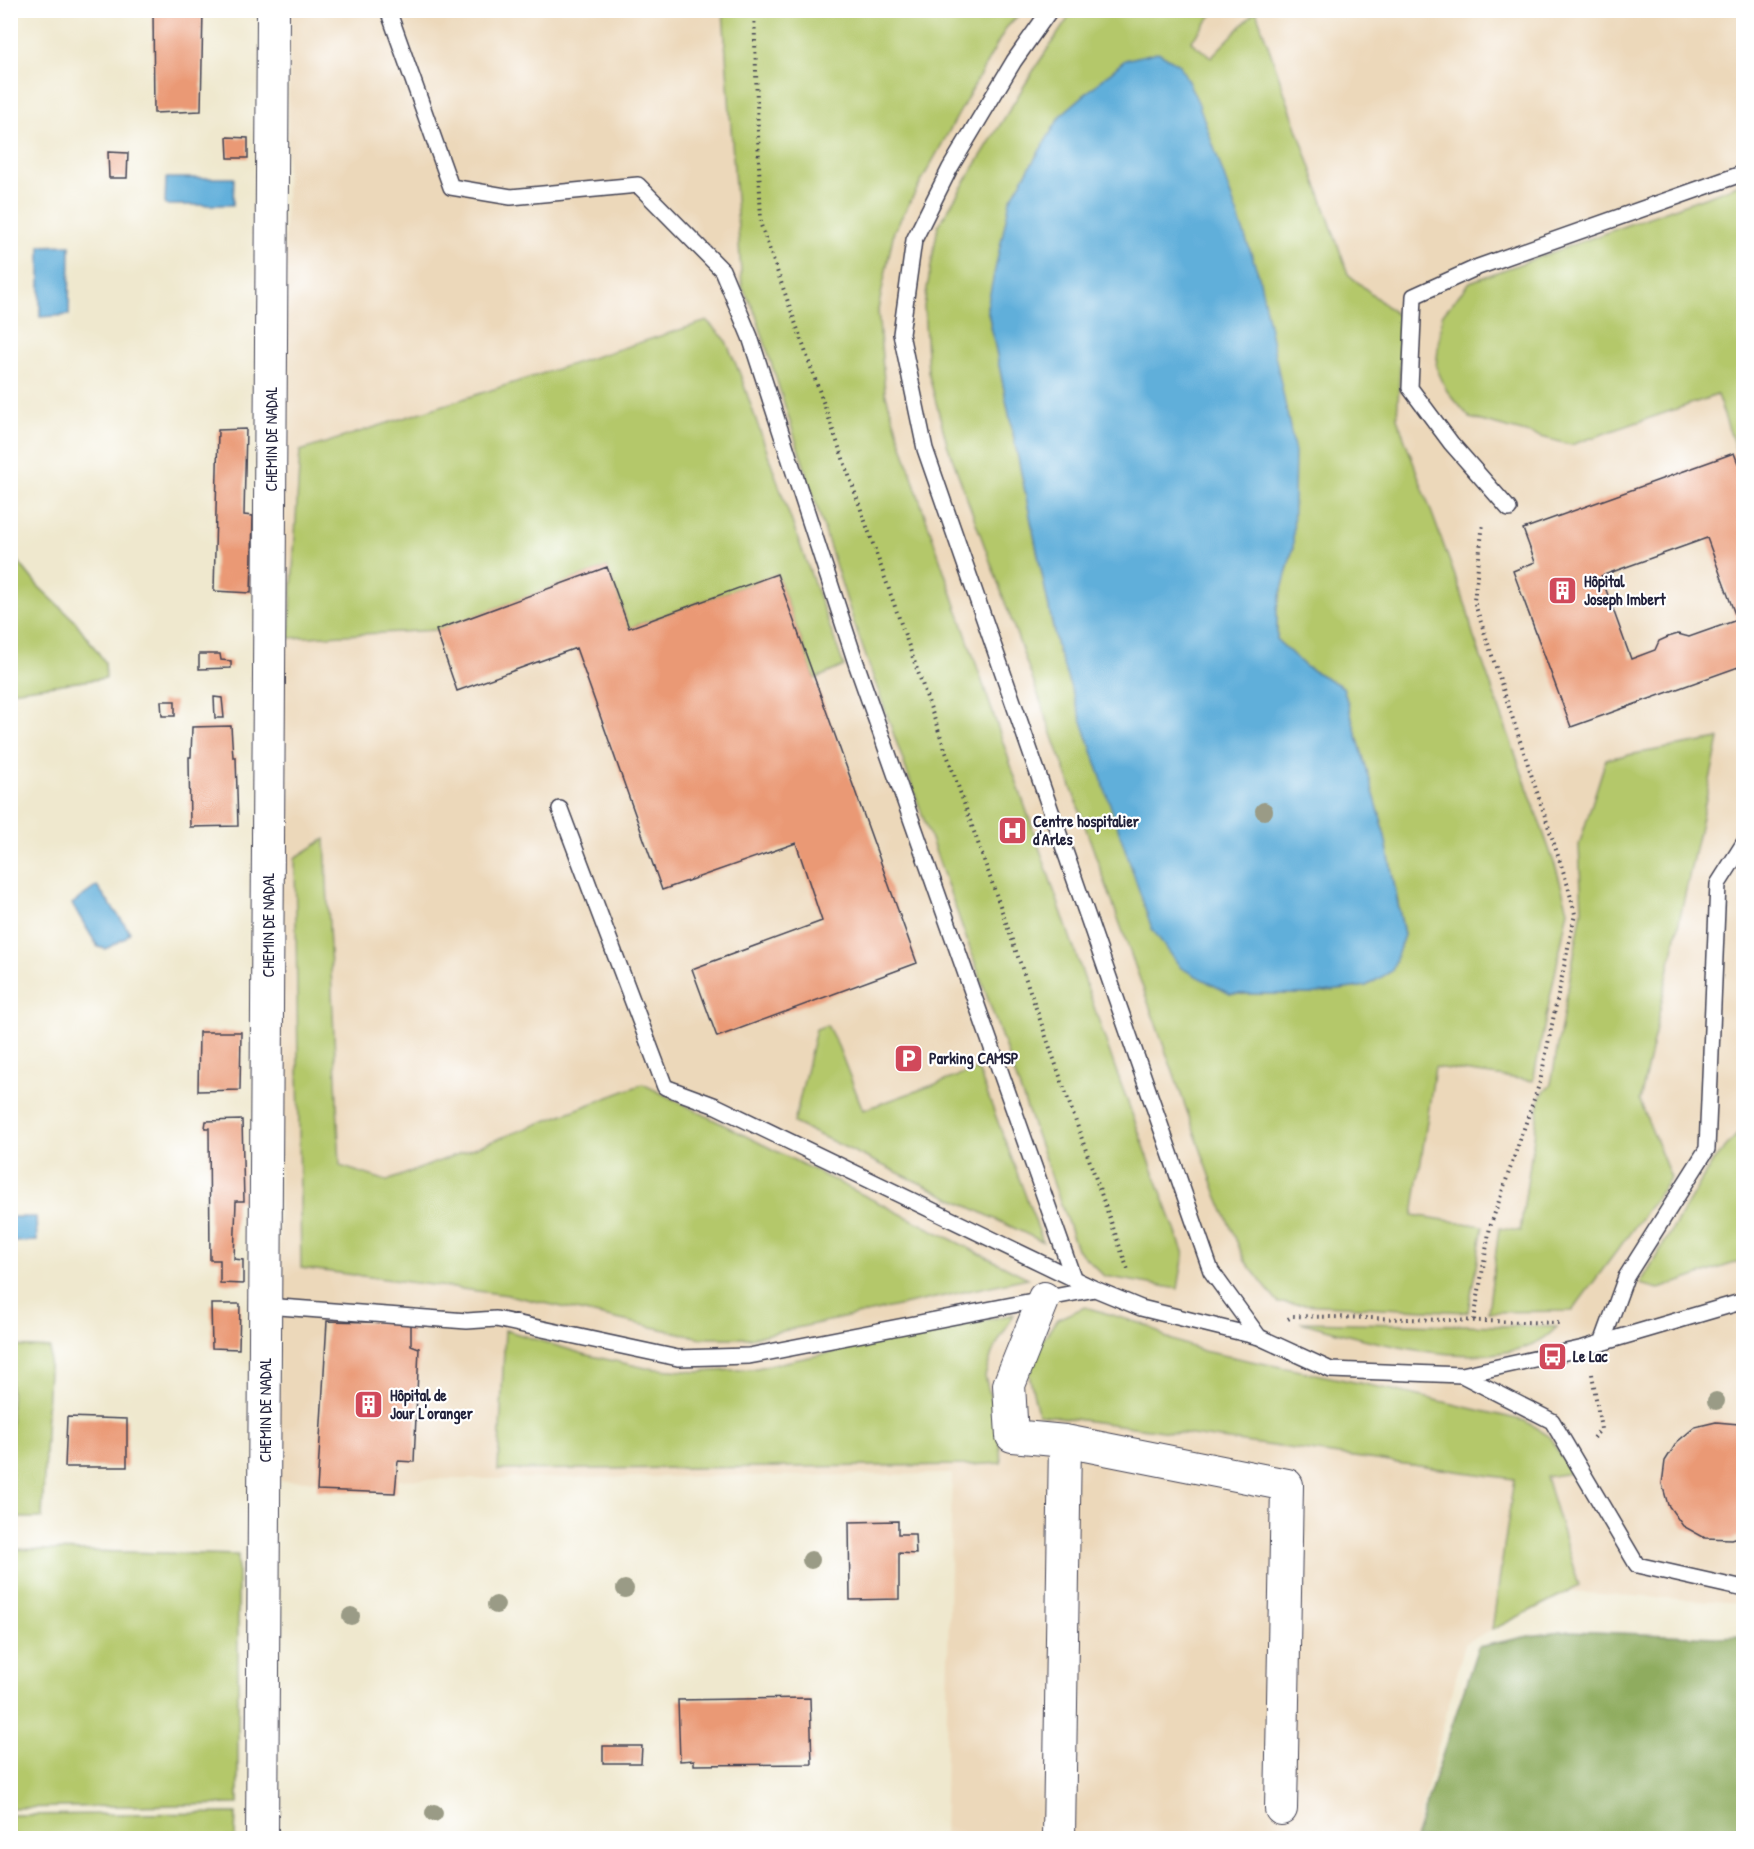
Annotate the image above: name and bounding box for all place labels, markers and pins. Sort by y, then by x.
place label: Hôpital Joseph Imbert [1584,570,1666,611]
building icon: Hôpital Joseph Imbert [1547,574,1579,606]
place label: Centre hospitalier d'Arles [1033,810,1140,850]
hospital icon: Centre hospitalier d'Arles [996,814,1028,846]
parking icon: Parking CAMSP [892,1042,924,1074]
place label: Parking CAMSP [929,1047,1019,1070]
bus stop icon: Le Lac [1536,1340,1568,1372]
place label: Le Lac [1573,1345,1608,1367]
place label: Hôpital de Jour L'oranger [390,1384,474,1425]
building icon: Hôpital de Jour L'oranger [353,1388,385,1420]

